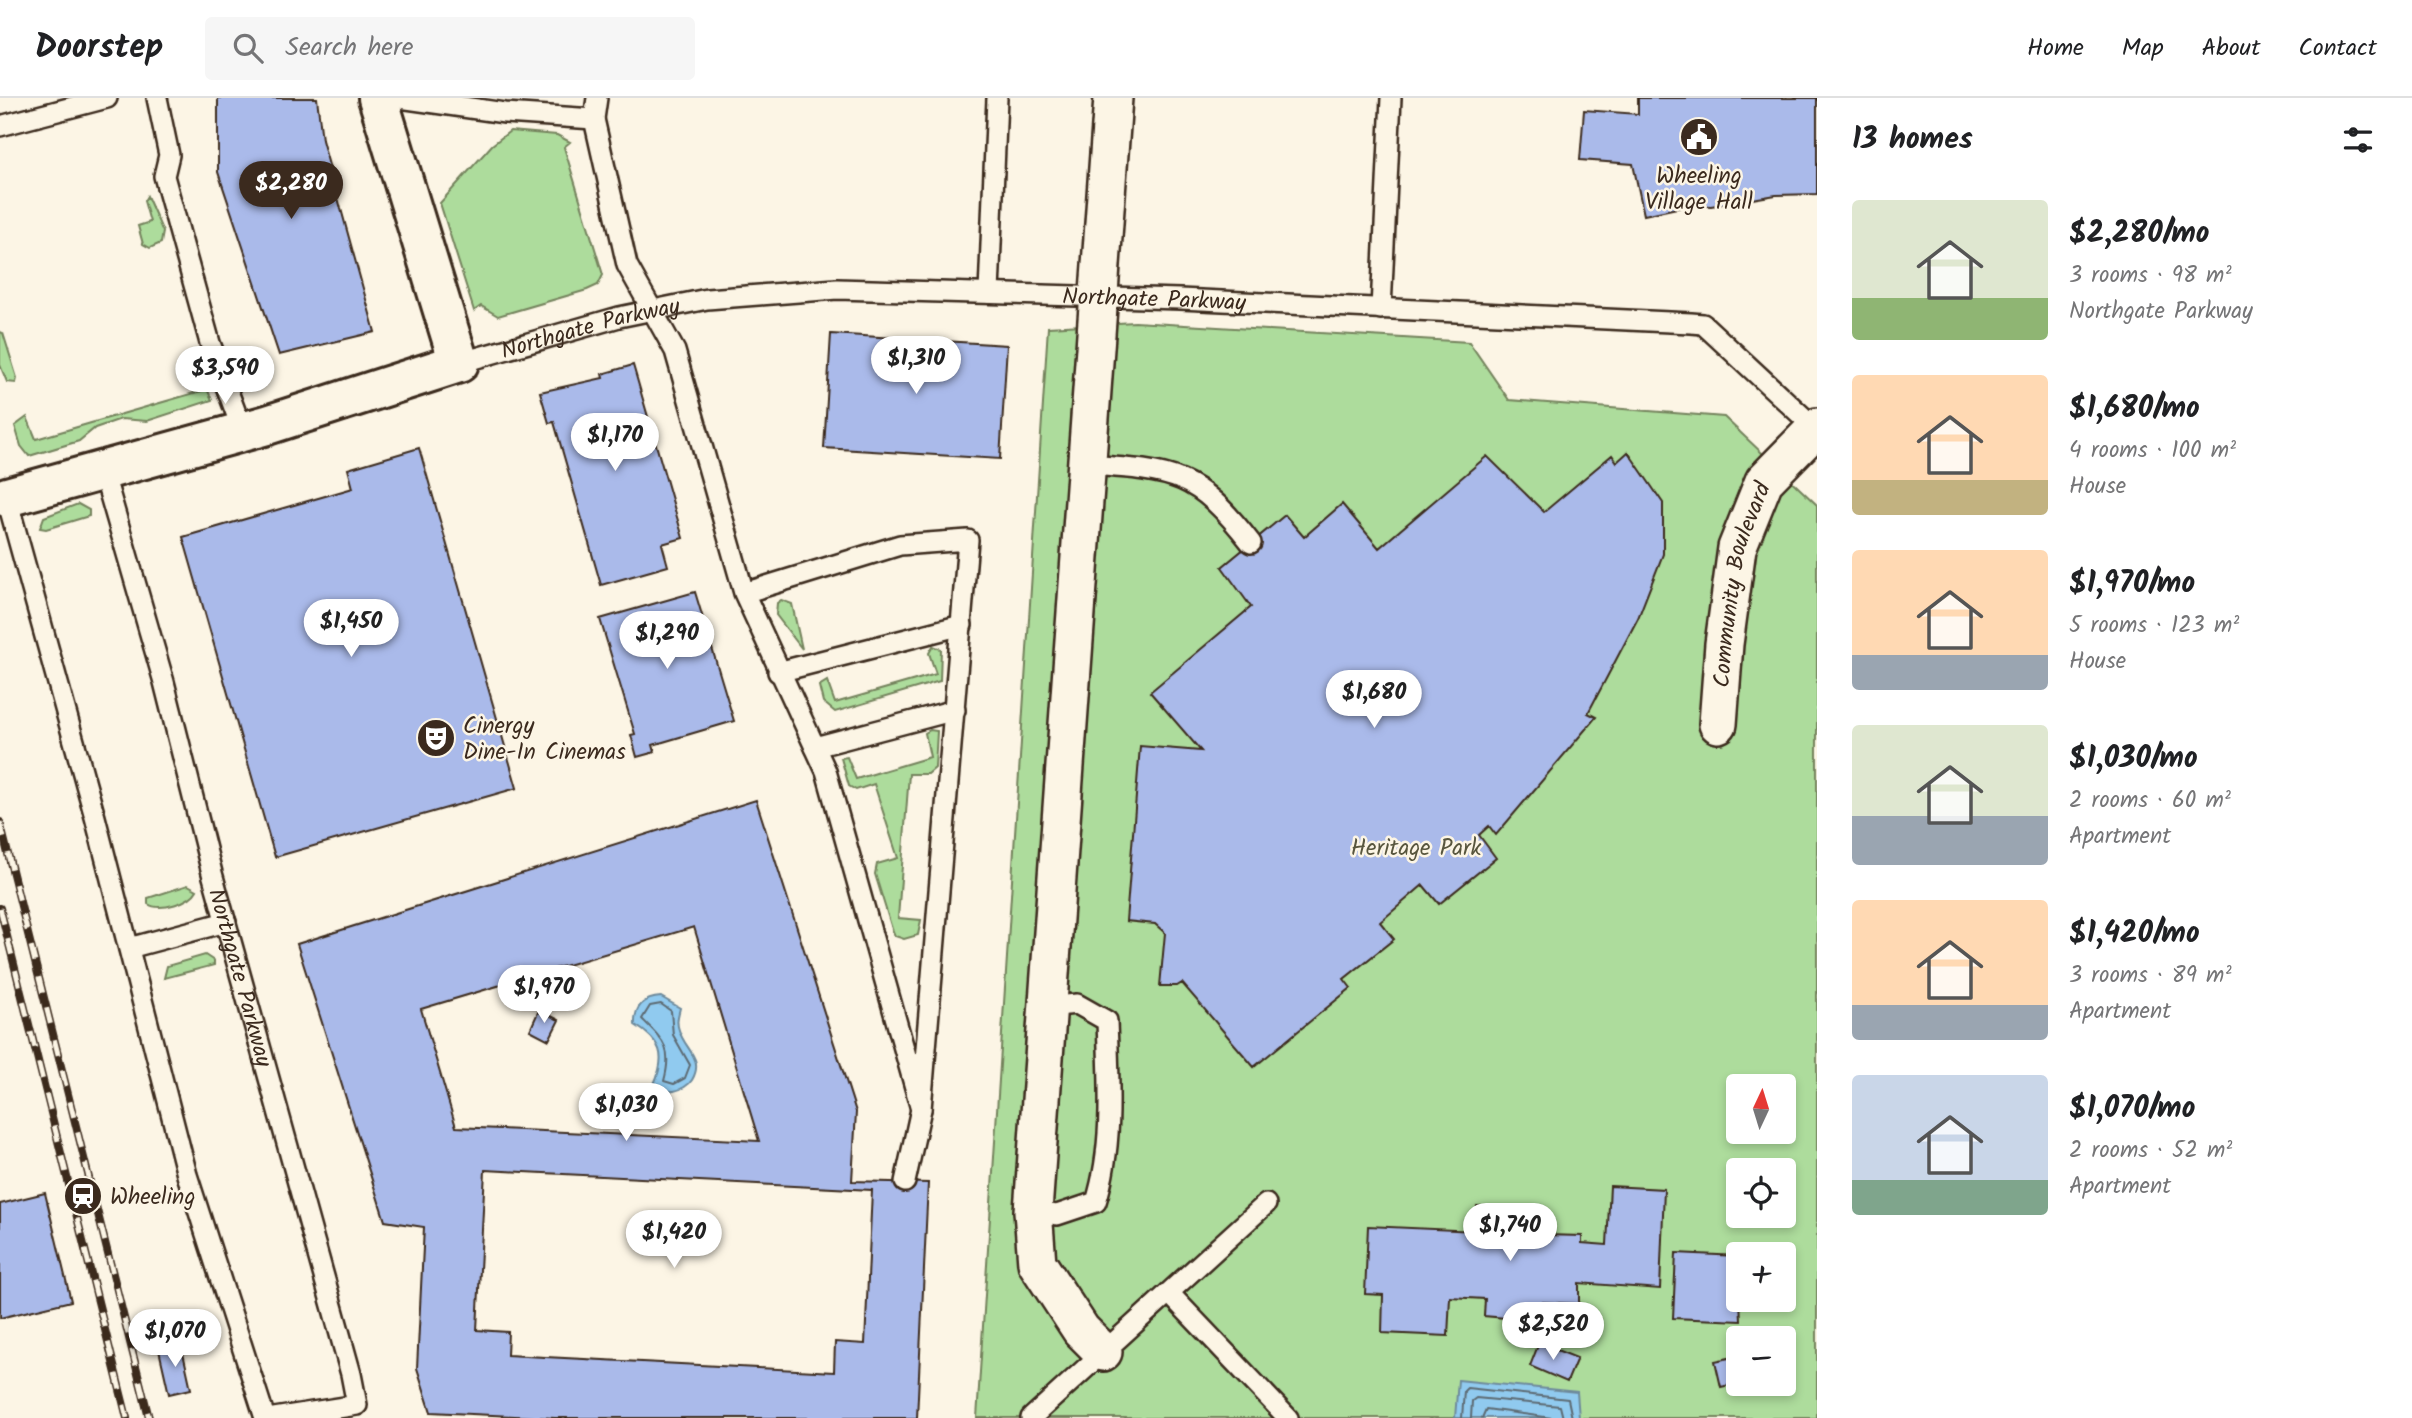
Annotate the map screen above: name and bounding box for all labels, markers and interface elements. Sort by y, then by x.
search box [205,17,695,80]
text: Doorstep [35,22,163,75]
text: Search here [285,27,413,69]
icon: search [229,29,267,67]
text: Home [2027,29,2084,68]
text: Map [2122,29,2164,68]
text: About [2202,29,2260,68]
text: Contact [2298,29,2377,68]
public building icon: Wheeling Village Hall [1678,116,1720,158]
text: 13 homes [1852,116,1973,164]
icon: filters [2339,121,2377,159]
place label: Wheeling Village Hall [1645,159,1753,221]
pin: $2,280 [234,162,348,221]
text: $2,280 [255,166,327,202]
text: $2,280/mo [2069,210,2209,258]
icon: home [1908,228,1992,312]
text: 3 rooms · 98 m² [2069,258,2232,294]
street label: Northgate Parkway [1062,280,1247,322]
street label: Northgate Parkway [497,289,683,370]
text: Northgate Parkway [2069,294,2253,330]
pin: $1,310 [859,336,973,396]
text: $1,310 [887,341,945,377]
pin: $3,590 [168,346,282,406]
text: $3,590 [191,351,259,387]
text: $1,680/mo [2069,385,2200,433]
icon: home [1908,403,1992,487]
pin: $1,170 [558,414,672,473]
text: $1,170 [587,418,643,454]
text: 4 rooms · 100 m² [2069,433,2236,469]
text: House [2069,469,2126,505]
street label: Community Boulevard [1705,477,1782,689]
text: $1,970/mo [2069,560,2195,608]
icon: home [1908,578,1992,662]
pin: $1,450 [294,600,408,659]
text: $1,450 [320,604,382,640]
text: 5 rooms · 123 m² [2069,608,2239,644]
pin: $1,290 [610,612,724,671]
text: $1,290 [635,616,699,652]
text: House [2069,644,2126,680]
pin: $1,680 [1317,670,1431,730]
text: $1,680 [1342,675,1406,711]
place label: Cinergy Dine-In Cinemas [463,709,626,771]
theatre icon: Cinergy Dine-In Cinemas [415,717,457,759]
text: $1,030/mo [2069,735,2198,783]
icon: home [1908,753,1992,837]
text: 2 rooms · 60 m² [2069,783,2231,819]
text: Apartment [2069,819,2171,855]
park label: Heritage Park [1351,831,1482,867]
street label: Northgate Parkway [197,885,281,1072]
text: $1,420/mo [2069,910,2200,958]
icon: home [1908,928,1992,1012]
text: 3 rooms · 89 m² [2069,958,2232,994]
pin: $1,970 [487,965,601,1025]
text: $1,970 [514,970,574,1006]
text: Apartment [2069,994,2171,1030]
north arrow [1726,1074,1796,1144]
map controls [1726,1074,1796,1396]
pin: $1,030 [569,1084,683,1143]
text: $1,070/mo [2069,1085,2195,1133]
text: $1,030 [595,1088,657,1124]
icon: home [1908,1103,1992,1187]
text: 2 rooms · 52 m² [2069,1133,2232,1169]
button: locate [1726,1158,1796,1228]
text: Apartment [2069,1169,2171,1205]
station icon: Wheeling [62,1175,104,1217]
place label: Wheeling [110,1180,195,1216]
pin: $1,740 [1453,1204,1567,1263]
text: $1,740 [1479,1208,1541,1244]
pin: $1,420 [617,1210,731,1270]
text: $1,420 [642,1215,706,1251]
button: + [1726,1242,1796,1312]
pin: $2,520 [1496,1302,1610,1362]
text: $2,520 [1518,1307,1588,1343]
pin: $1,070 [118,1310,232,1369]
text: $1,070 [144,1314,206,1350]
button: − [1726,1326,1796,1396]

